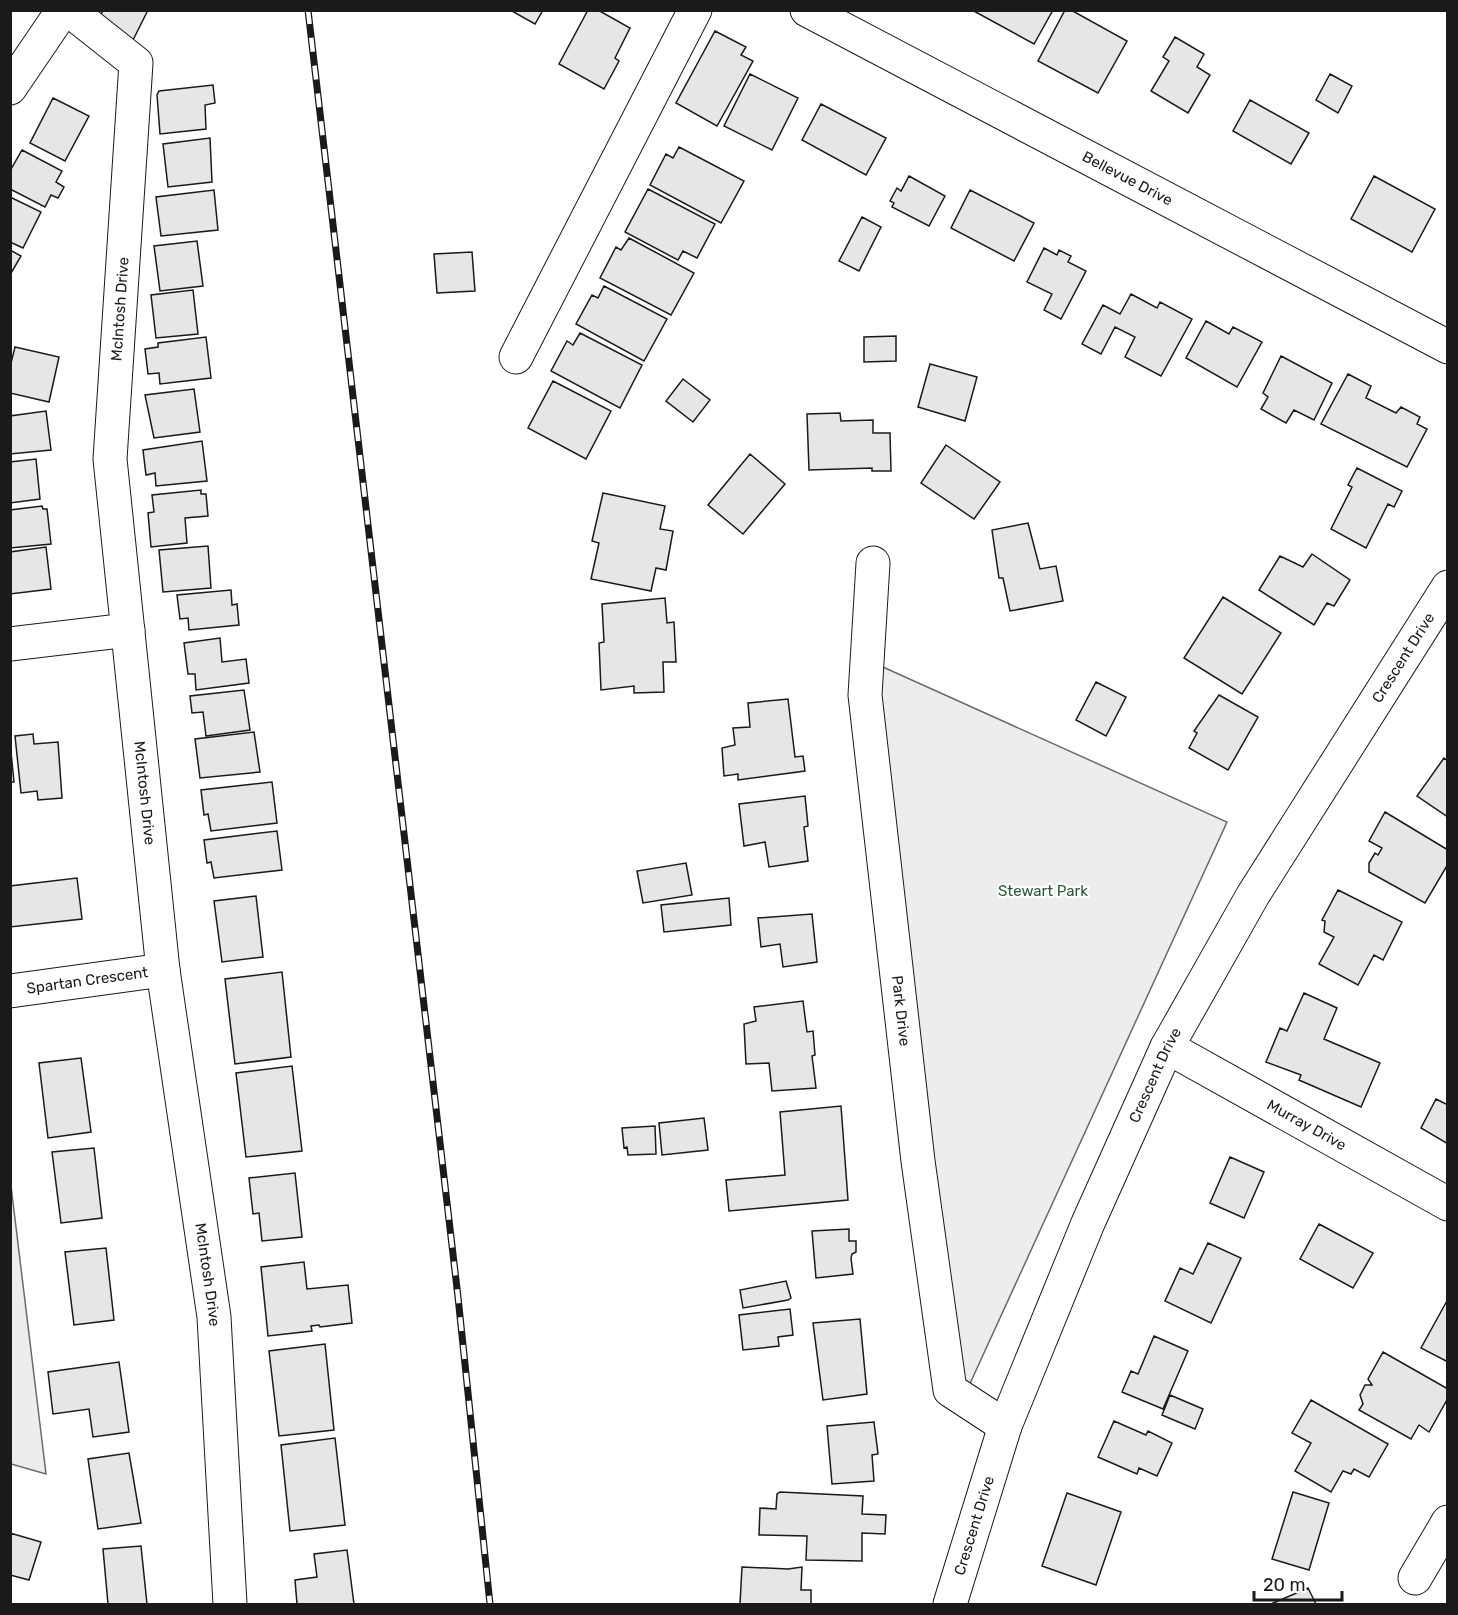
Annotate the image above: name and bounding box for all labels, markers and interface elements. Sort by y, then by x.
street label: Bellevue Drive [1079,147,1176,210]
street label: McIntosh Drive [107,256,133,362]
street label: Crescent Drive [1368,609,1438,706]
street label: McIntosh Drive [130,740,159,846]
park label: Stewart Park [998,882,1088,900]
street label: Spartan Crescent [25,963,149,998]
street label: Park Drive [888,974,914,1047]
street label: Crescent Drive [1125,1024,1185,1126]
street label: Murray Drive [1264,1096,1350,1154]
street label: McIntosh Drive [191,1222,224,1327]
street label: Crescent Drive [950,1474,998,1578]
scale bar [1254,1564,1342,1602]
text: 20 m [1263,1574,1305,1596]

